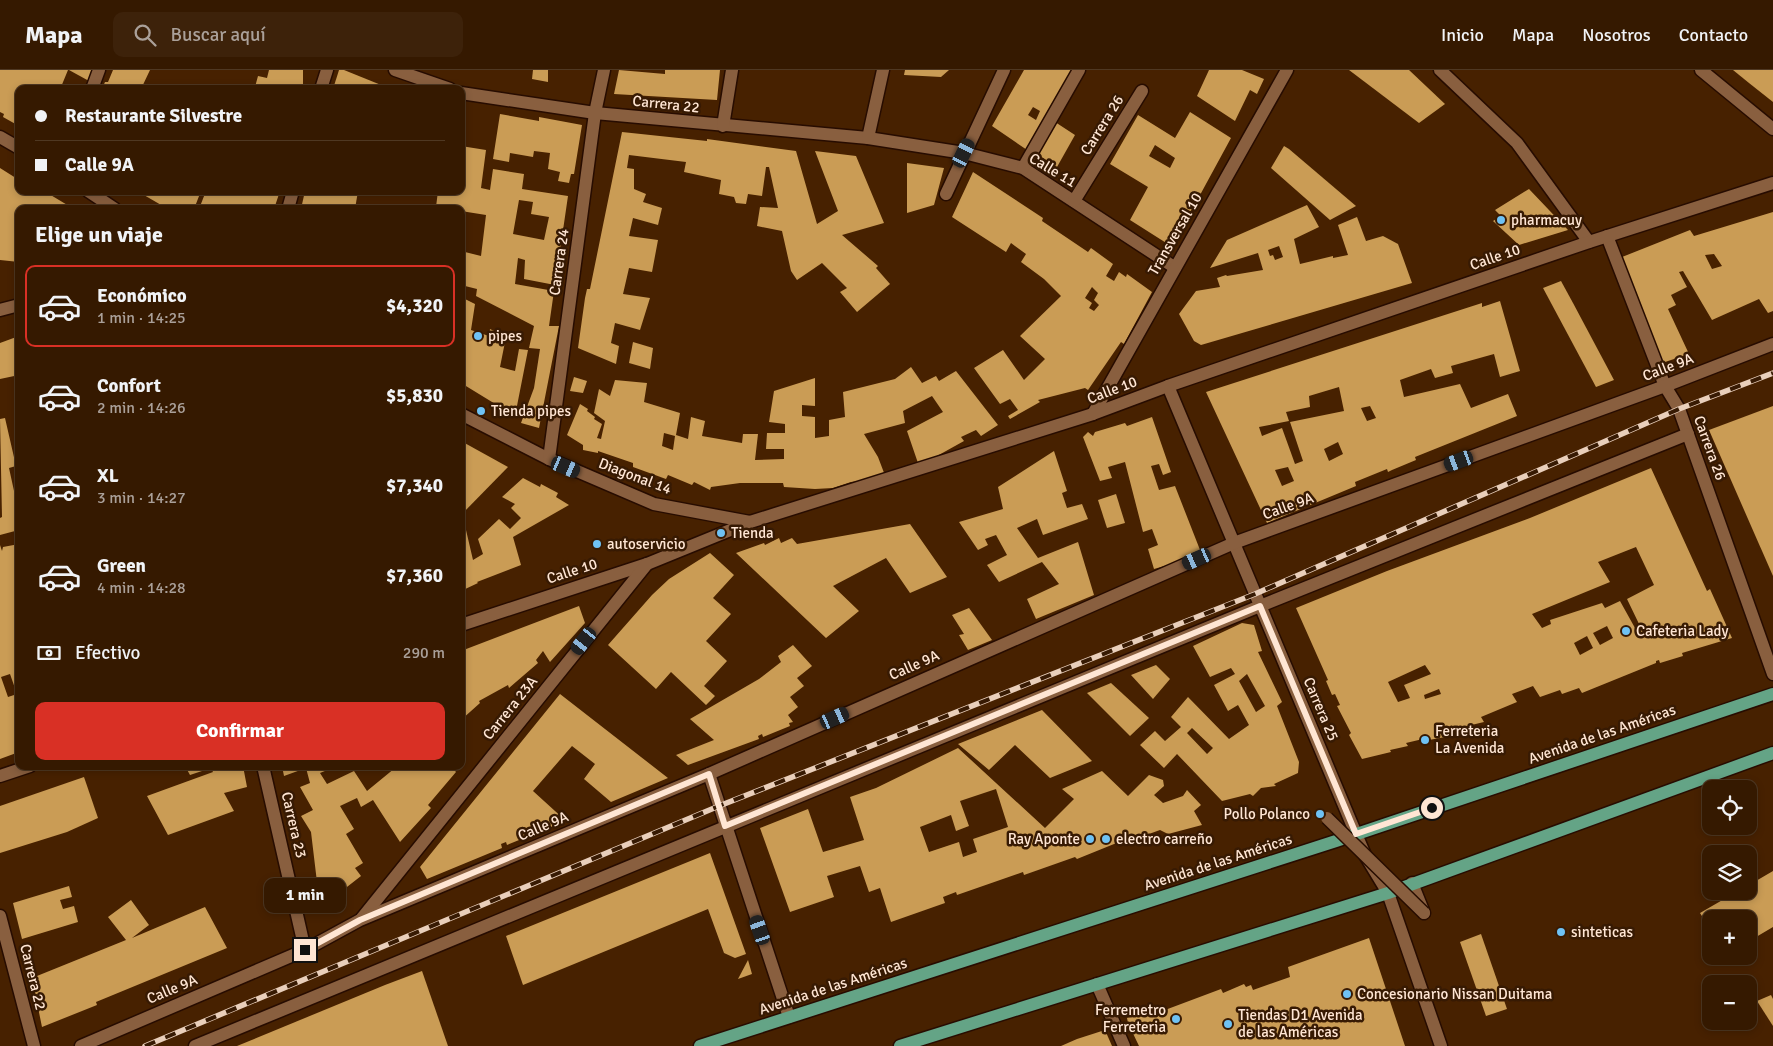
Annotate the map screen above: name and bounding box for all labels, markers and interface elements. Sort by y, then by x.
search box [113,12,463,57]
text: Mapa [25,20,83,50]
icon: search [131,21,159,49]
text: Buscar aquí [171,23,266,47]
text: Inicio [1441,24,1484,46]
text: Mapa [1512,24,1554,46]
text: Nosotros [1582,24,1651,46]
text: Contacto [1679,24,1748,46]
street label: Carrera 22 [632,92,700,116]
street label: Carrera 26 [1077,92,1127,158]
text: Restaurante Silvestre [65,104,242,128]
car [950,136,977,170]
street label: Calle 11 [1026,149,1080,191]
text: Calle 9A [65,153,134,177]
street label: Transversal 10 [1144,190,1206,278]
place label: pharmacuy [1511,211,1582,229]
marker: pharmacuy [1495,214,1507,226]
text: Elige un viaje [35,221,163,248]
street label: Carrera 24 [545,227,573,297]
street label: Calle 10 [1467,240,1523,274]
icon: car [37,284,82,329]
text: Económico [97,284,187,308]
text: $4,320 [386,294,443,318]
text: 1 min · 14:25 [97,308,186,328]
place label: pipes [488,327,522,345]
marker: pipes [472,330,484,342]
street label: Calle 9A [1640,349,1696,385]
street label: Calle 10 [1084,372,1140,408]
icon: car [37,374,82,419]
text: Confort [97,374,161,398]
text: $5,830 [386,384,443,408]
text: 2 min · 14:26 [97,398,186,418]
place label: Tienda pipes [491,402,571,420]
marker: Tienda pipes [475,405,487,417]
street label: Carrera 26 [1690,413,1730,483]
car [1442,449,1475,473]
car [549,454,582,480]
street label: Diagonal 14 [596,454,674,498]
icon: car [37,464,82,509]
text: XL [97,464,119,488]
text: $7,340 [386,474,443,498]
text: 3 min · 14:27 [97,488,186,508]
street label: Calle 9A [1260,488,1316,524]
place label: Tienda [731,524,774,542]
marker: Tienda [715,527,727,539]
place label: autoservicio [607,535,686,553]
marker: autoservicio [591,538,603,550]
car [1180,546,1213,572]
icon: car [37,554,82,599]
text: Green [97,554,146,578]
street label: Calle 10 [544,554,600,588]
text: $7,360 [386,564,443,588]
text: 4 min · 14:28 [97,578,186,598]
place label: Cafeteria Lady [1636,622,1729,640]
car [568,625,599,657]
marker: Cafeteria Lady [1620,625,1632,637]
icon: cash [35,639,63,667]
text: Efectivo [75,641,140,665]
text: 290 m [403,643,445,663]
street label: Calle 9A [886,646,942,684]
street label: Carrera 23A [479,673,541,743]
street label: Carrera 25 [1300,674,1342,744]
street label: Avenida de las Américas [1526,700,1678,768]
button: Confirmar [35,702,445,760]
car [818,705,851,731]
place label: Ferreteria La Avenida [1435,722,1504,757]
marker: Ferreteria La Avenida [1419,734,1431,746]
map controls [1702,780,1757,1030]
button: locate [1702,780,1757,835]
street label: Carrera 23 [278,790,310,860]
route start [1421,797,1443,819]
place label: Pollo Polanco [1224,805,1310,823]
street label: Calle 9A [515,807,571,845]
marker: Pollo Polanco [1314,808,1326,820]
street label: Avenida de las Américas [1142,829,1295,894]
place label: Ray Aponte [1008,830,1080,848]
place label: electro carreño [1116,830,1213,848]
marker: Ray Aponte [1084,833,1096,845]
marker: electro carreño [1100,833,1112,845]
button: layers [1702,845,1757,900]
callout: 1 min [264,878,346,912]
text: 1 min [286,885,324,905]
button: + [1702,910,1757,965]
car [748,913,771,947]
place label: sinteticas [1571,923,1634,941]
marker: sinteticas [1555,926,1567,938]
route end [294,939,316,961]
street label: Carrera 22 [16,942,50,1012]
street label: Avenida de las Américas [757,953,910,1018]
street label: Calle 9A [144,970,200,1008]
button: − [1702,975,1757,1030]
place label: Concesionario Nissan Duitama [1357,985,1552,1003]
marker: Concesionario Nissan Duitama [1341,988,1353,1000]
place label: Ferremetro Ferreteria [1095,1001,1166,1036]
place label: Tiendas D1 Avenida de las Américas [1238,1006,1363,1041]
marker: Ferremetro Ferreteria [1170,1013,1182,1025]
marker: Tiendas D1 Avenida de las Américas [1222,1018,1234,1030]

